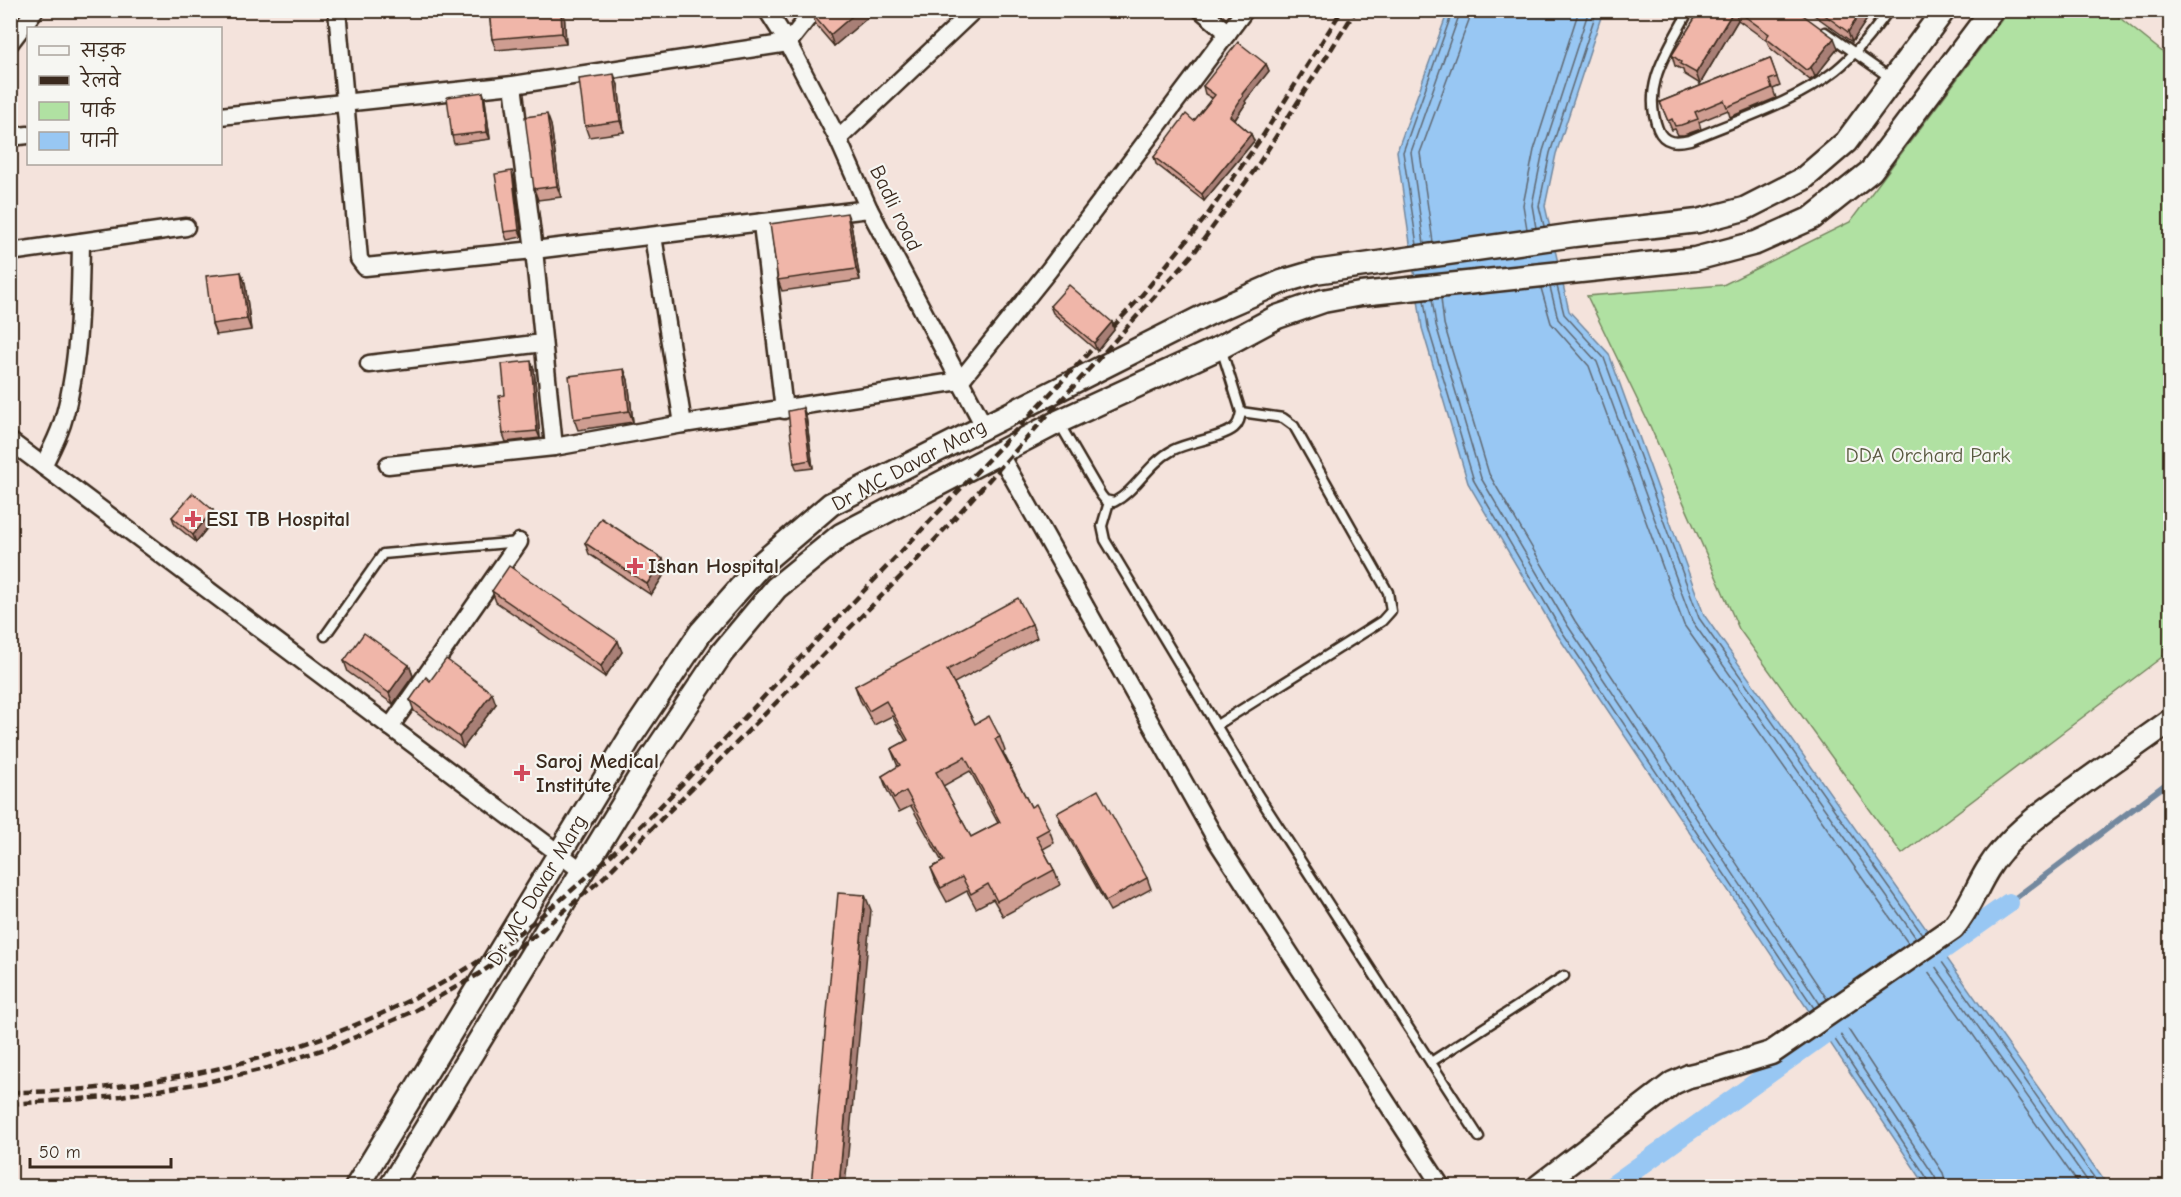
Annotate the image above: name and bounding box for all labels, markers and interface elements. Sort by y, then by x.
legend [27,27,222,165]
text: सड़क [80,41,126,62]
text: रेलवे [79,65,122,92]
text: पार्क [80,97,116,122]
text: पानी [80,127,119,152]
street label: Badli road [865,161,927,255]
street label: Dr MC Davar Marg [827,414,991,516]
park label: DDA Orchard Park [1845,443,2011,467]
place label: ESI TB Hospital [206,507,350,531]
marker: ESI TB Hospital [184,510,202,528]
place label: Ishan Hospital [648,554,779,578]
marker: Ishan Hospital [626,557,644,575]
place label: Saroj Medical Institute [536,749,659,797]
marker: Saroj Medical Institute [513,764,531,782]
street label: Dr MC Davar Marg [482,810,592,970]
scale bar [30,1131,171,1169]
text: 50 m [39,1142,81,1163]

